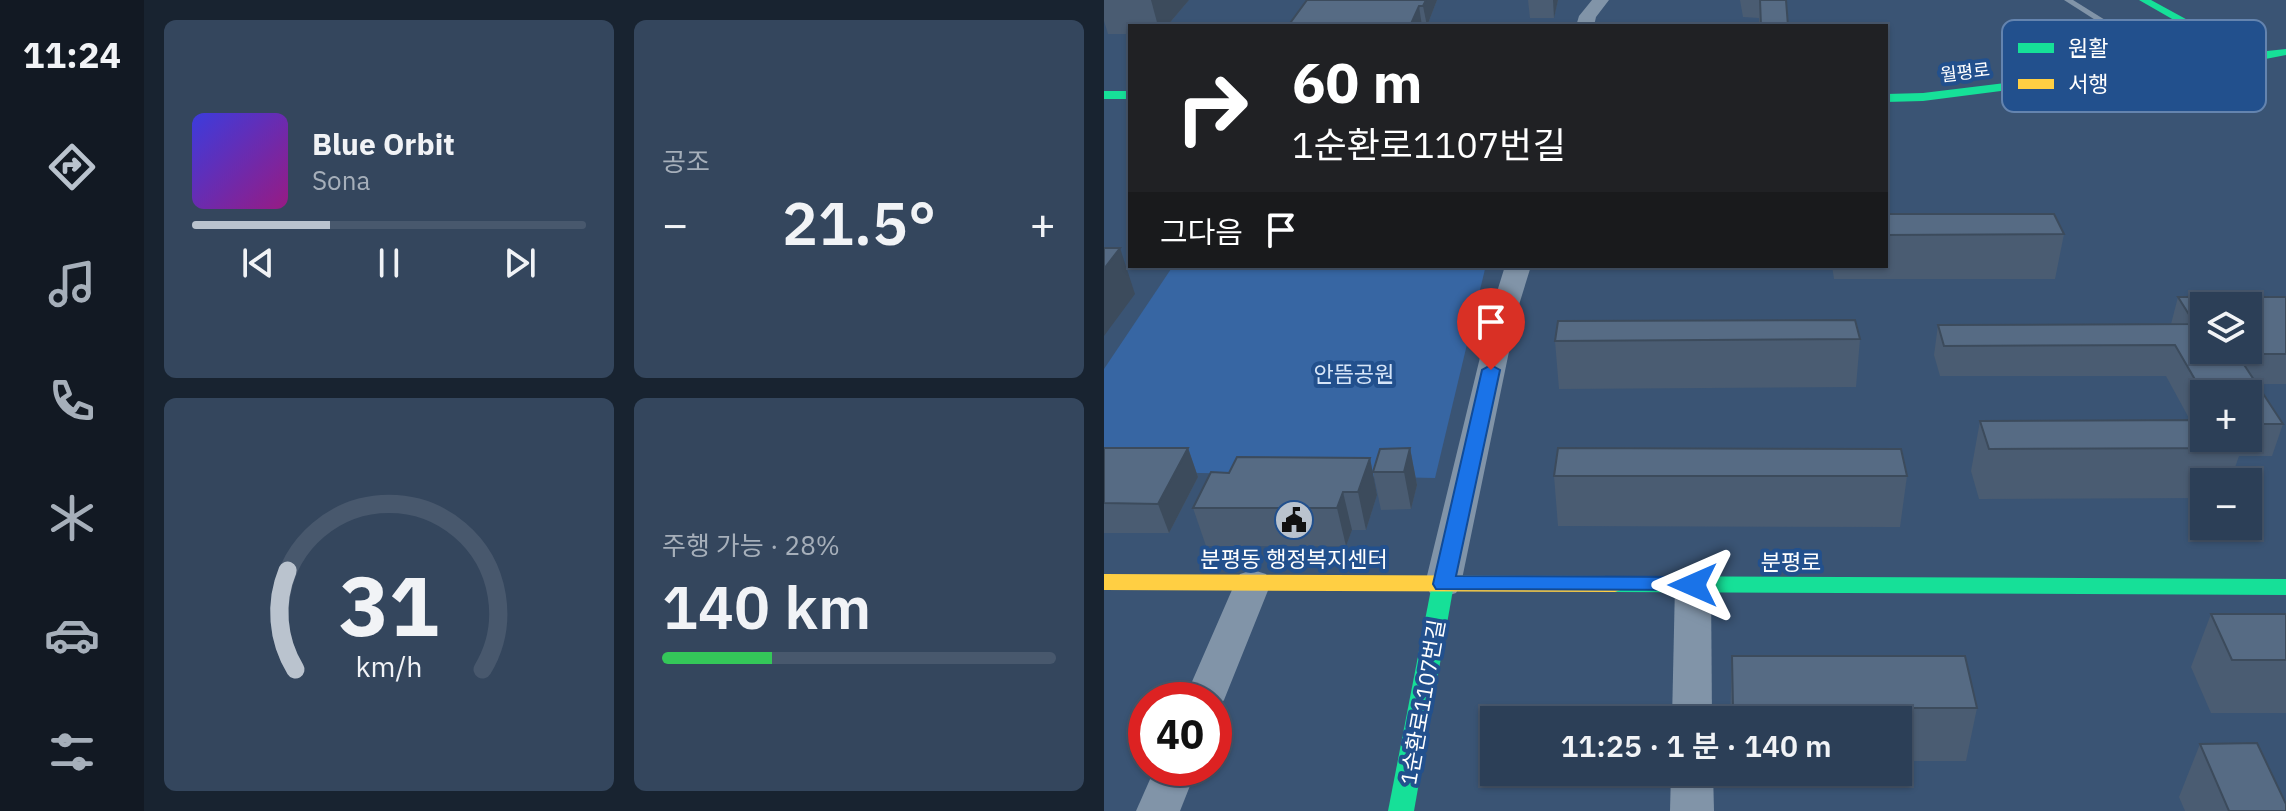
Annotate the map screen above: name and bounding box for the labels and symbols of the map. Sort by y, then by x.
legend [2002,20,2266,112]
text: 원활 [2068,33,2108,62]
street label: 월평로 [1939,58,1991,86]
text: 서행 [2068,69,2108,98]
pin [1457,288,1525,370]
park label: 안뜸공원 [1314,359,1394,388]
public building icon: 분평동 행정복지센터 [1273,499,1315,541]
position arrow [1651,543,1735,627]
place label: 분평동 행정복지센터 [1200,544,1388,573]
street label: 분평로 [1761,547,1821,576]
street label: 1순환로1107번길 [1393,617,1451,787]
speed limit sign: 40 [1128,682,1232,786]

